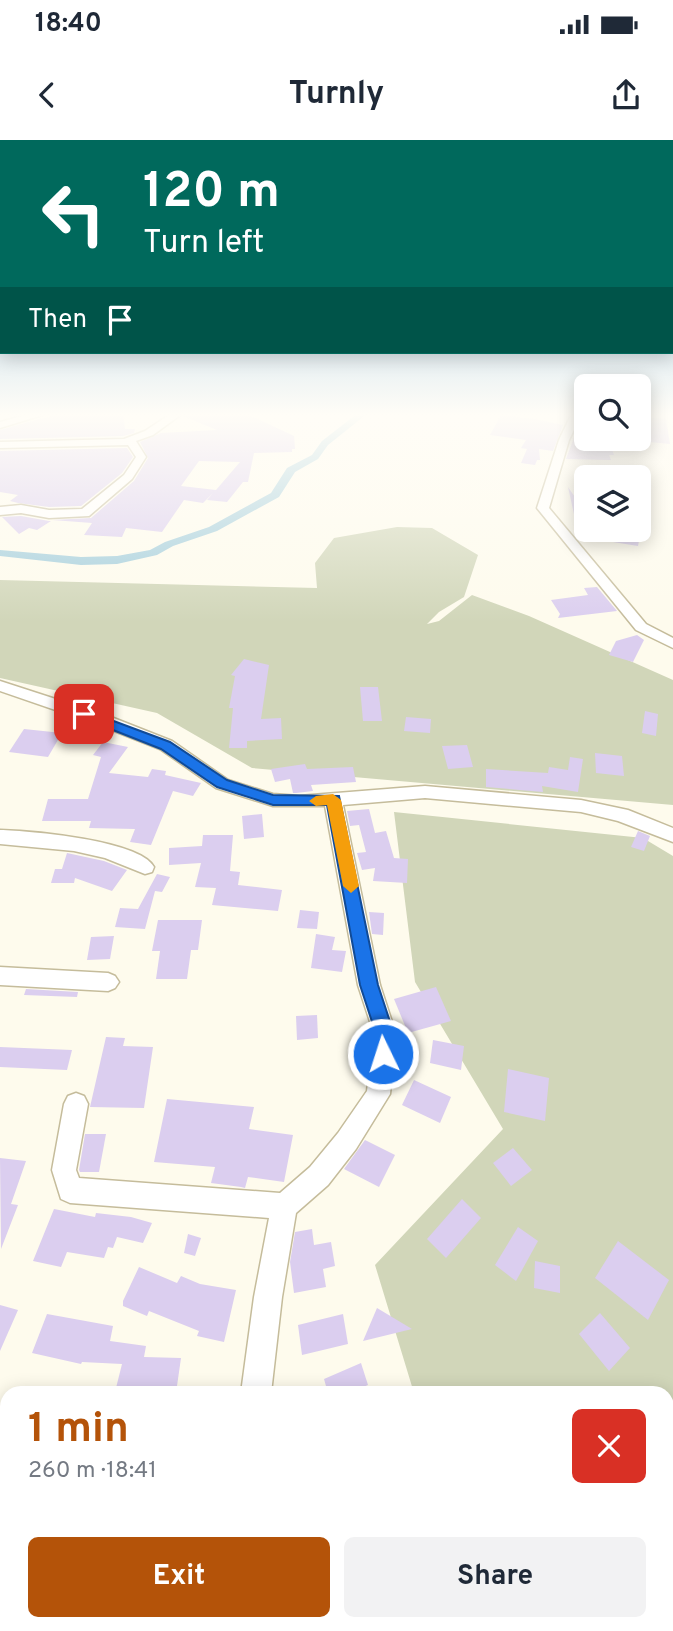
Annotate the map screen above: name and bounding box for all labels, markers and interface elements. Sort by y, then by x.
text: 18:40 [35,8,102,41]
text: Turnly [289,75,384,115]
icon: back [28,76,66,114]
icon: share [607,76,645,114]
text: 120 m [143,163,280,225]
icon: left [28,168,119,259]
text: Turn left [143,224,264,264]
icon: arrive [101,301,139,339]
text: Then [28,304,87,337]
map controls [574,374,651,542]
button: search [574,374,651,451]
button: layers [574,465,651,542]
pin [54,684,114,744]
icon: arrive [65,695,103,733]
position arrow [346,1017,420,1091]
text: 1 min [28,1404,129,1457]
button: close [572,1409,646,1483]
text: 260 m · 18:41 [28,1457,157,1486]
button: Exit [28,1537,330,1617]
button: Share [344,1537,646,1617]

